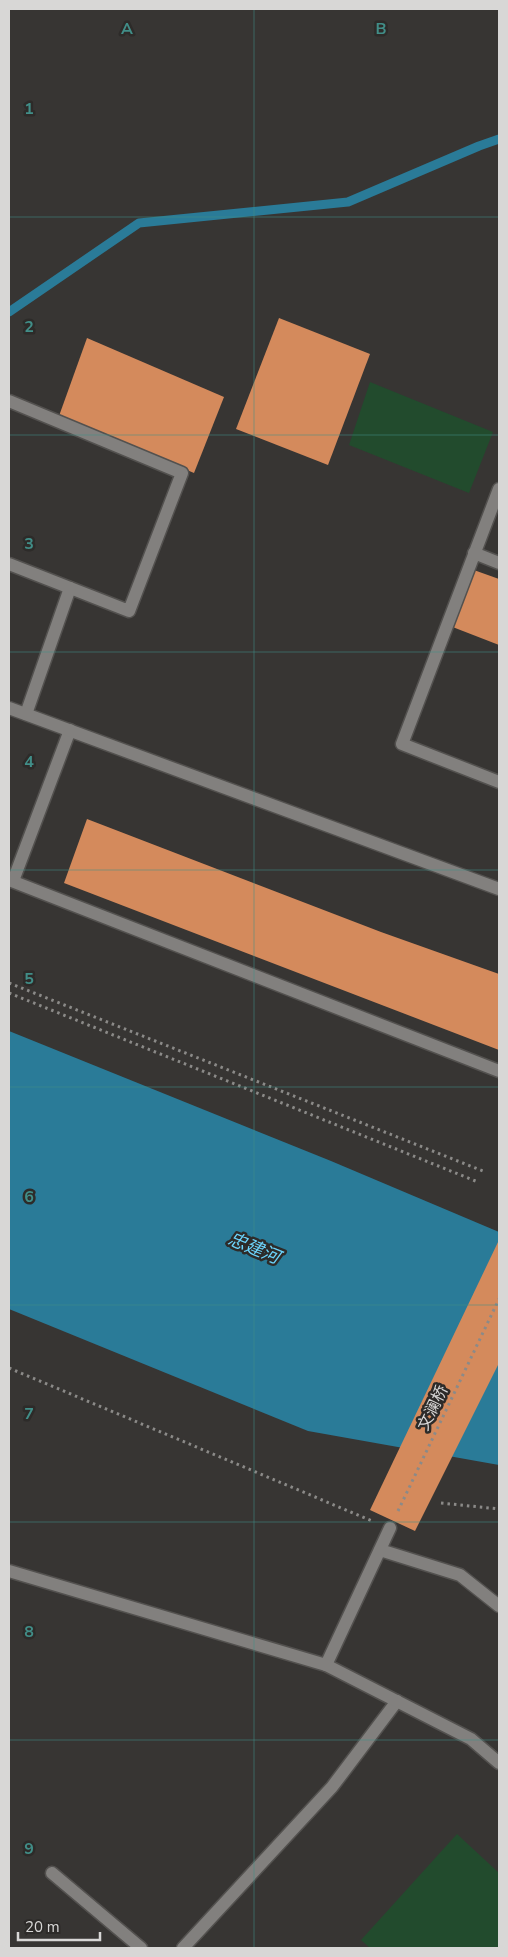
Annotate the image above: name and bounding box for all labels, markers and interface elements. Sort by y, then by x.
text: A [121,18,133,40]
text: B [375,18,387,40]
text: 1 [24,98,34,120]
text: 2 [24,316,34,338]
text: 3 [24,533,34,555]
text: 4 [24,751,34,773]
text: 5 [24,968,34,990]
text: 6 [24,1186,34,1208]
water label: 忠建河 [224,1227,286,1270]
street label: 文澜桥 [413,1382,453,1434]
text: 7 [24,1403,34,1425]
text: 8 [24,1621,34,1643]
text: 9 [24,1838,34,1860]
scale bar [18,1910,100,1942]
text: 20 m [25,1917,60,1937]

